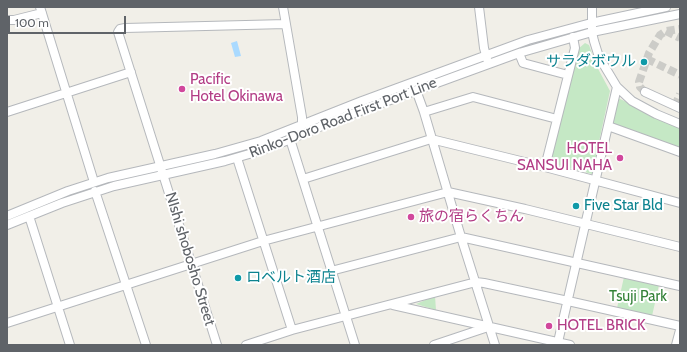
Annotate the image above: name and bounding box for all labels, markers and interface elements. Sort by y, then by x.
scale bar [10,8,128,34]
text: 100 m [15,15,49,30]
place label: サラダボウル [546,53,636,71]
marker: サラダボウル [639,57,649,67]
place label: Pacific Hotel Okinawa [190,71,283,106]
street label: Rinko-Doro Road First Port Line [247,74,439,162]
marker: Pacific Hotel Okinawa [177,84,187,94]
place label: HOTEL SANSUI NAHA [517,140,612,175]
marker: HOTEL SANSUI NAHA [615,153,625,163]
street label: NIshi shobosho Street [161,190,219,328]
place label: Five Star Bld [584,197,663,215]
marker: Five Star Bld [571,201,581,211]
place label: 旅の宿らくちん [419,208,524,226]
marker: 旅の宿らくちん [406,212,416,222]
place label: ロベルト酒店 [246,269,336,287]
marker: ロベルト酒店 [233,273,243,283]
park label: Tsuji Park [609,288,667,306]
place label: HOTEL BRICK [557,317,646,335]
marker: HOTEL BRICK [544,321,554,331]

